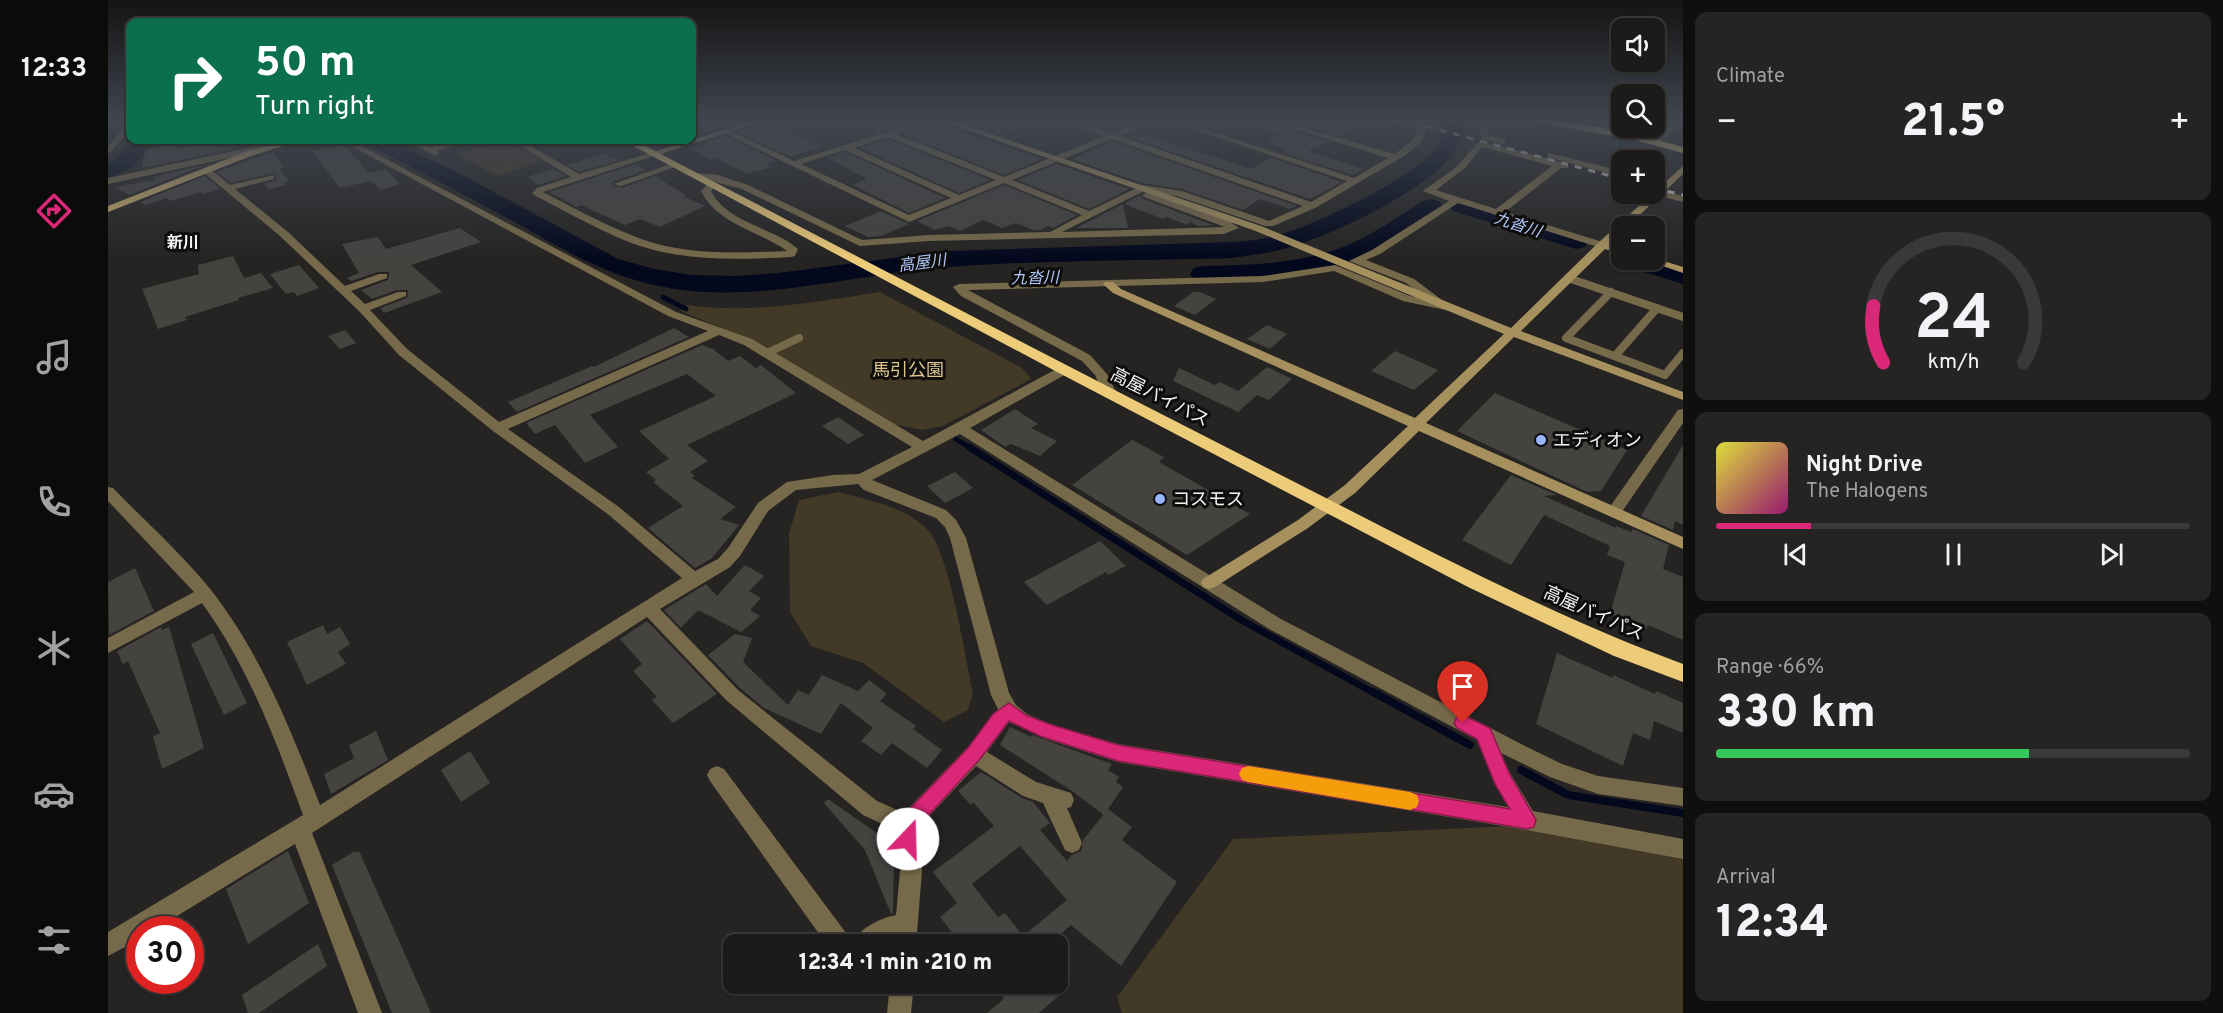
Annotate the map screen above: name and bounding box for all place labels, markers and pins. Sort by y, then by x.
place label: エディオン [1553,430,1642,453]
marker: エディオン [1534,433,1548,447]
place label: コスモス [1172,489,1244,512]
marker: コスモス [1153,492,1167,506]
pin [1437,661,1488,723]

